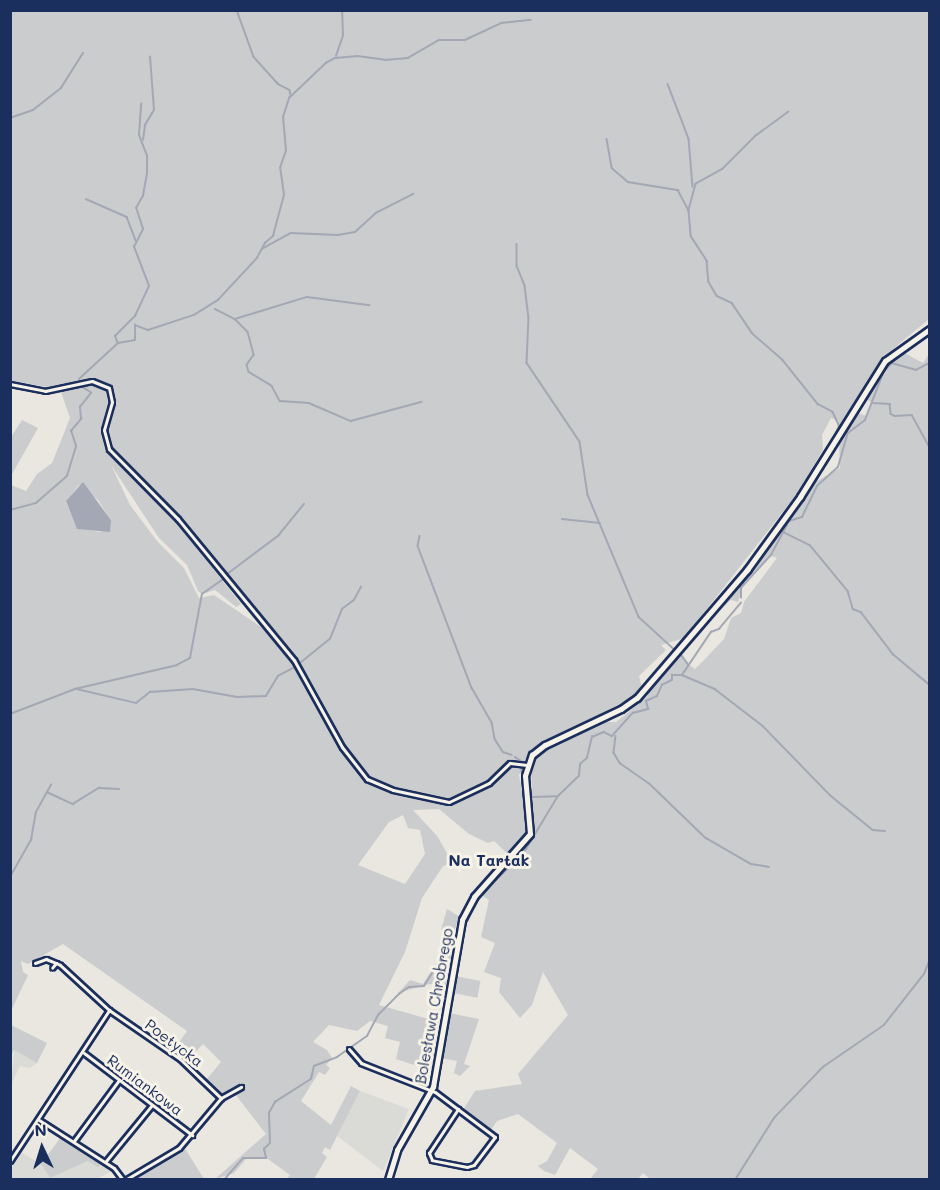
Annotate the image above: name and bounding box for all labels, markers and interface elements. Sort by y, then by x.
district label: Na Tartak [449,850,529,870]
street label: Bolesława Chrobrego [411,927,457,1085]
street label: Poetycka [141,1015,207,1071]
street label: Rumiankowa [104,1051,186,1119]
north arrow [12,1118,72,1178]
text: N [34,1119,48,1140]

